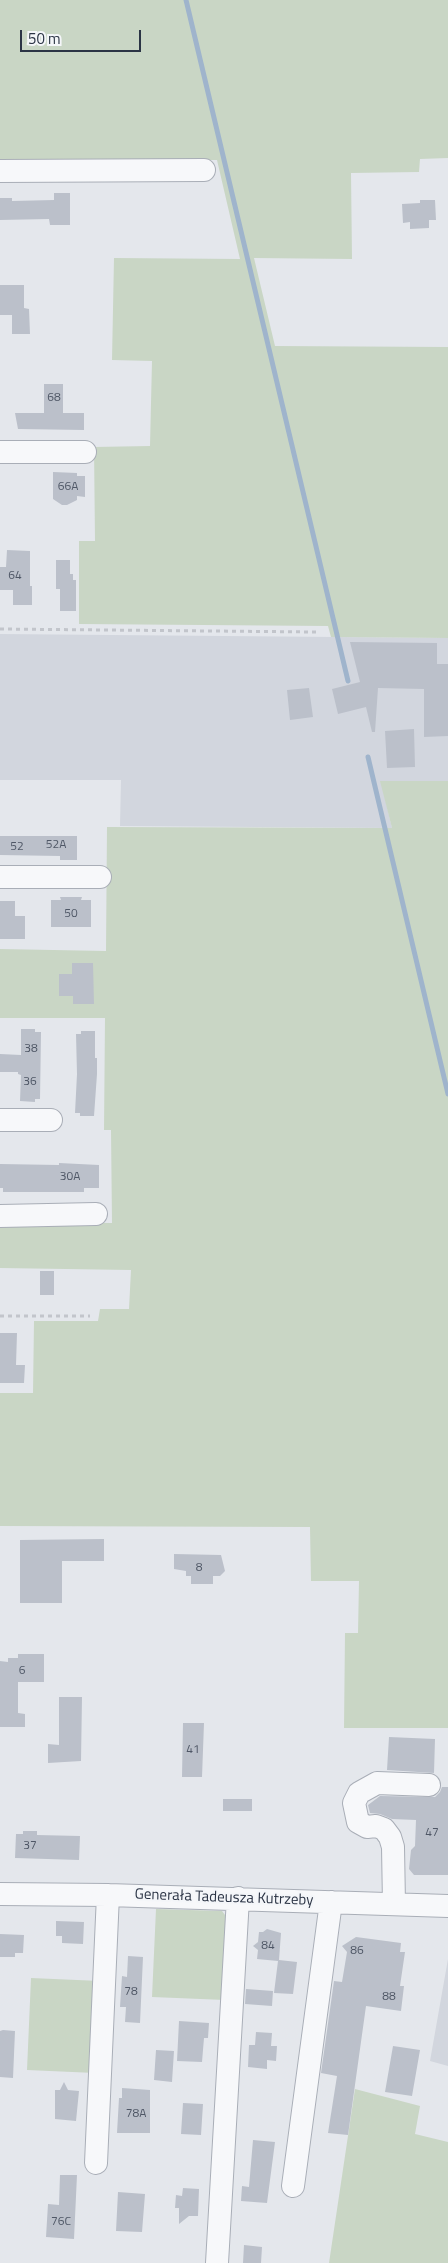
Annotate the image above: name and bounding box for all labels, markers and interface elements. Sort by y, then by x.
scale bar [22,20,144,52]
text: 50 m [28,27,61,50]
house number: 68 [47,391,61,405]
house number: 66A [58,480,78,494]
house number: 64 [8,569,22,583]
house number: 52A [46,838,66,852]
house number: 52 [10,840,24,854]
house number: 50 [64,907,78,921]
house number: 38 [24,1042,38,1056]
house number: 36 [23,1075,37,1089]
house number: 30A [60,1170,80,1184]
house number: 8 [196,1561,202,1575]
house number: 6 [19,1664,25,1678]
house number: 41 [186,1743,200,1757]
house number: 47 [425,1826,439,1840]
house number: 37 [23,1839,37,1853]
street label: Generała Tadeusza Kutrzeby [134,1886,314,1910]
house number: 84 [261,1939,275,1953]
house number: 86 [350,1944,364,1958]
house number: 78 [124,1985,138,1999]
house number: 88 [382,1990,396,2004]
house number: 78A [126,2107,146,2121]
house number: 76C [51,2215,71,2229]

